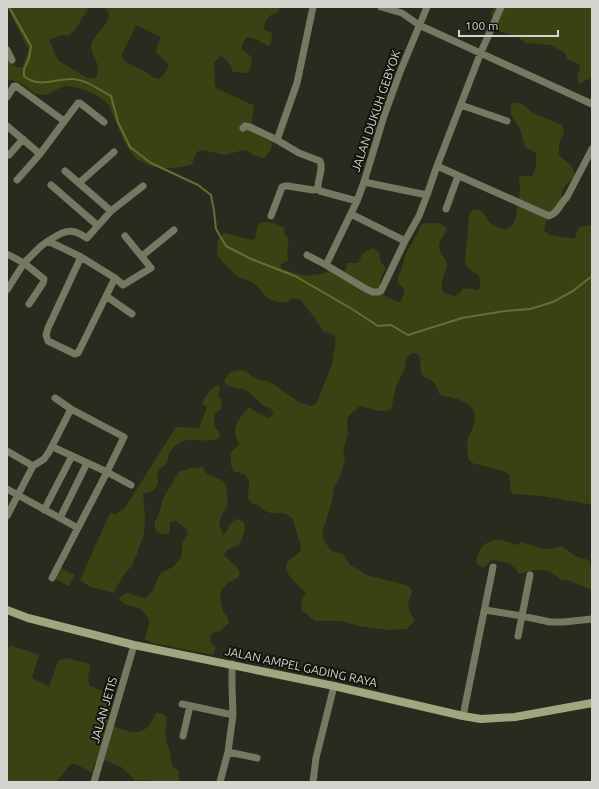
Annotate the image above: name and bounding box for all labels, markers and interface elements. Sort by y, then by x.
scale bar [459,12,558,38]
text: 100 m [465,19,498,32]
street label: JALAN DUKUH GEBYOK [349,48,403,173]
street label: JALAN AMPEL GADING RAYA [224,644,379,689]
street label: JALAN JETIS [88,675,119,744]

